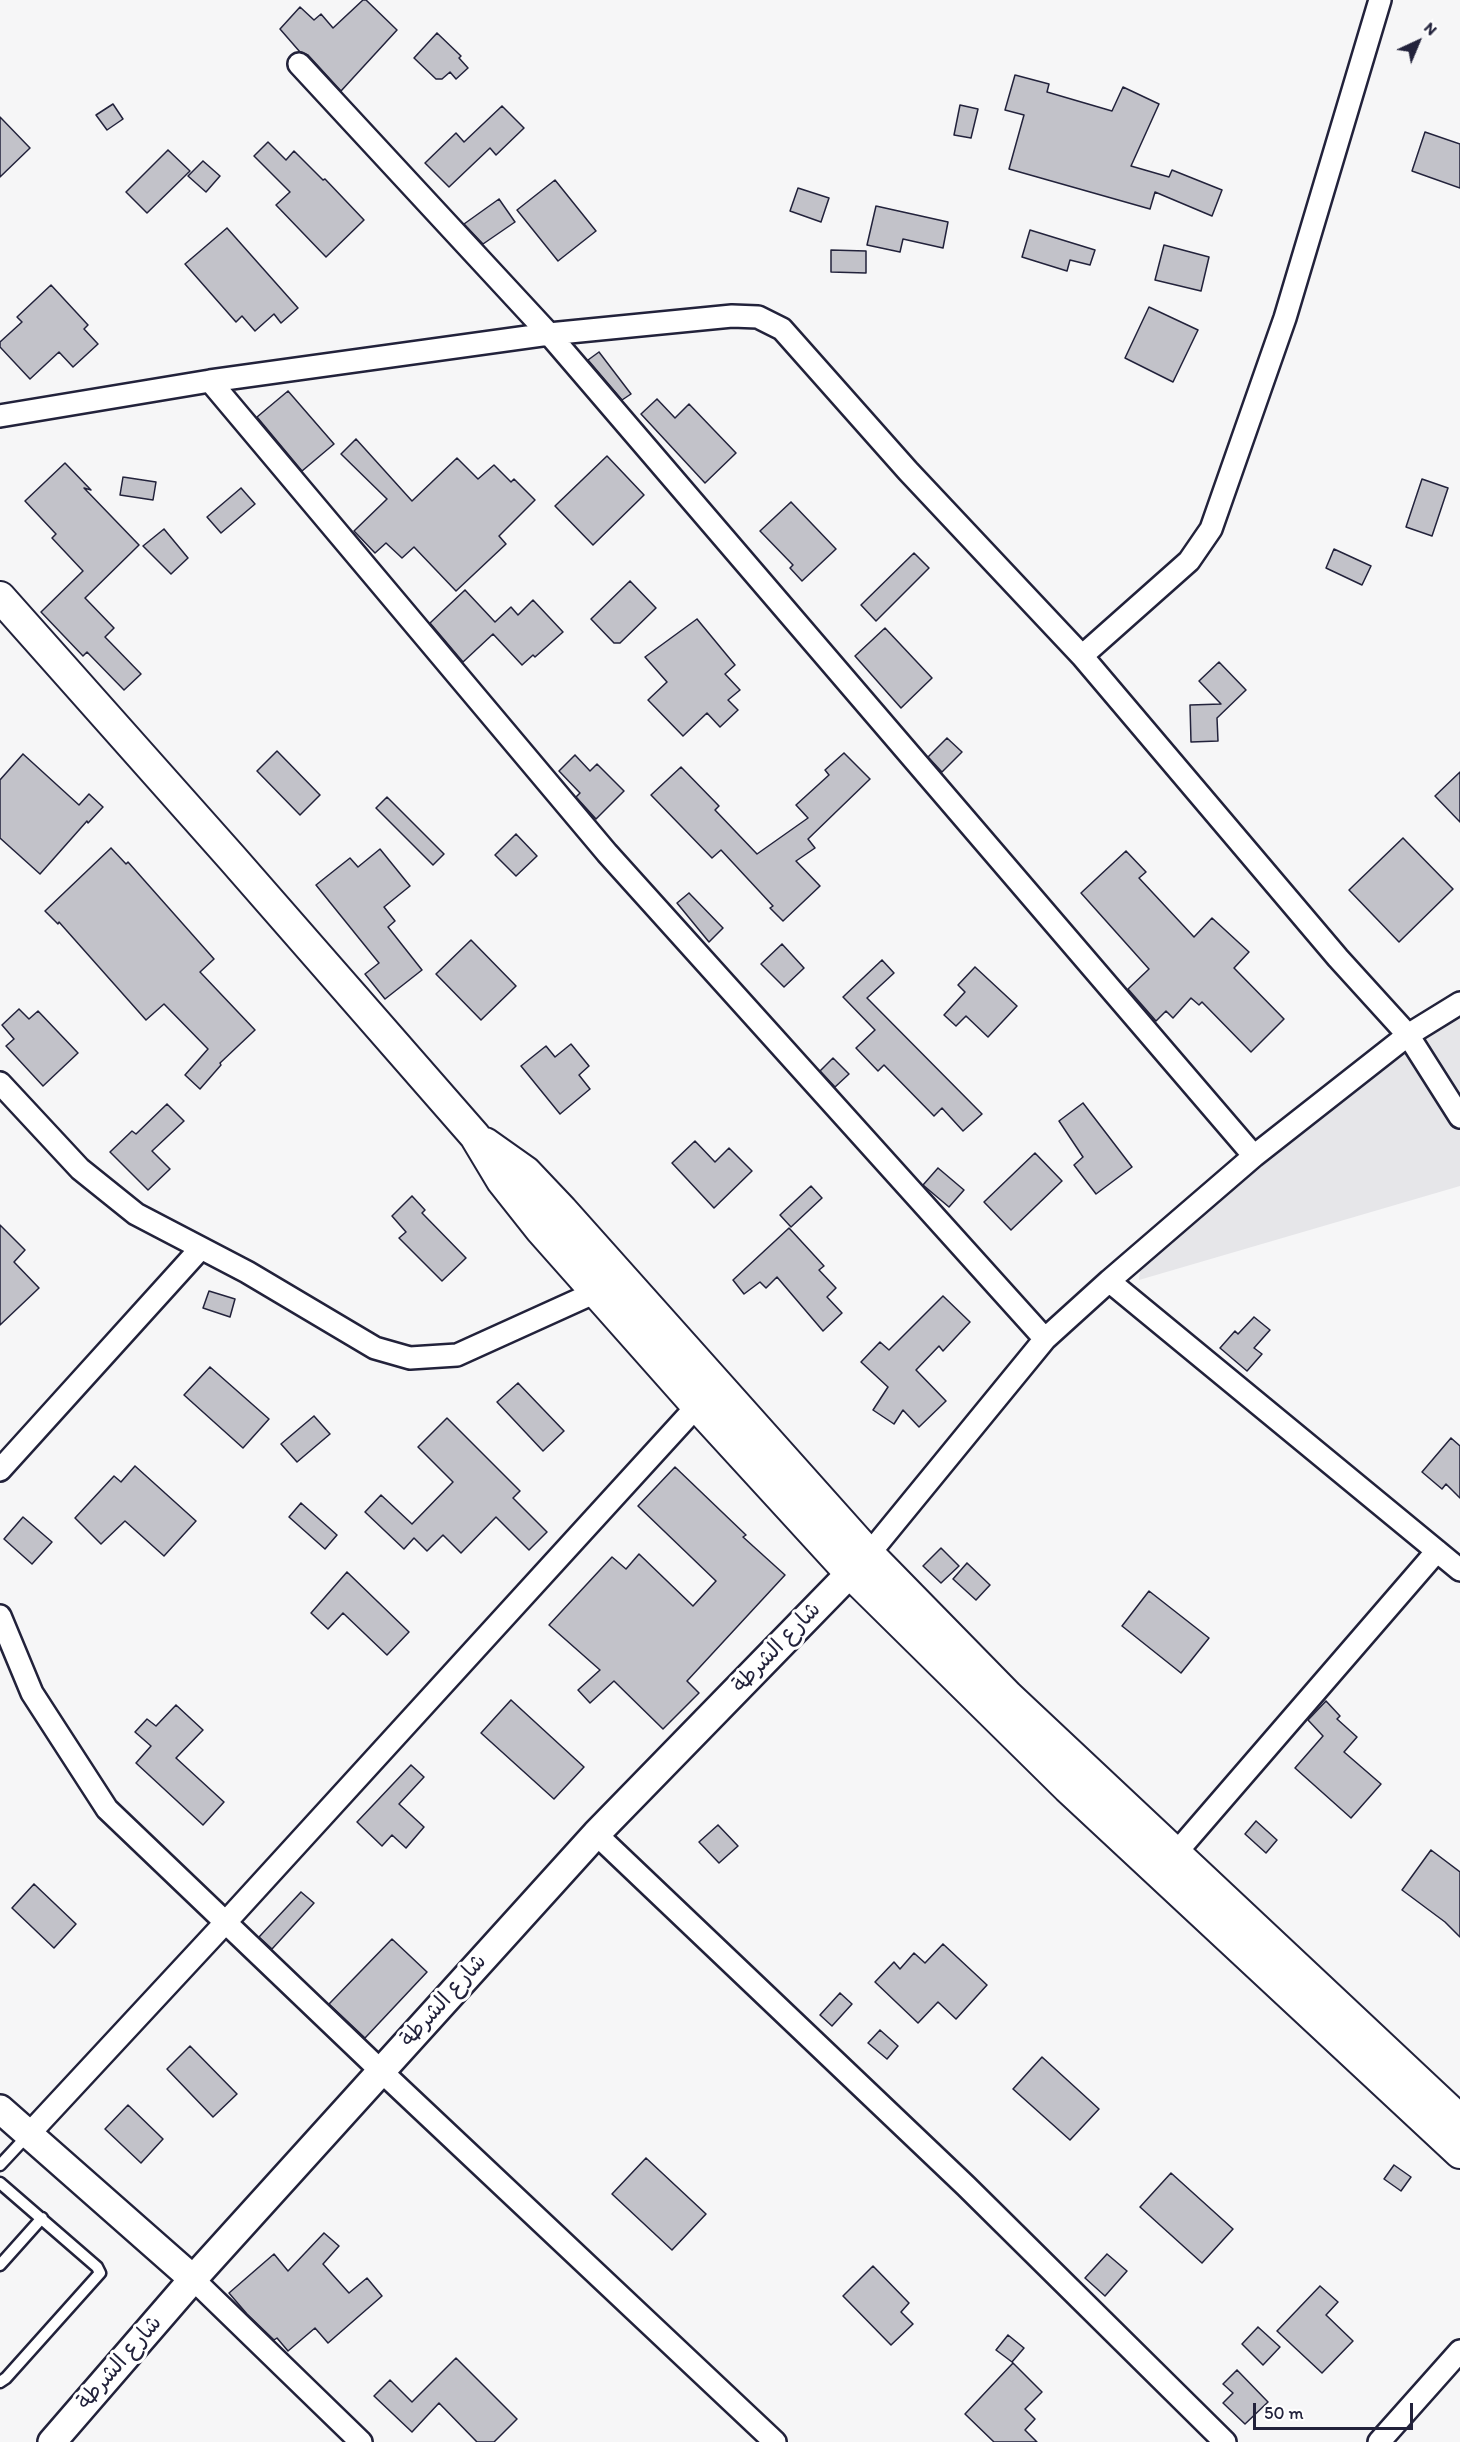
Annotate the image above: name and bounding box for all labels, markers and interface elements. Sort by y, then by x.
north arrow [1388,12,1448,72]
text: N [1420,18,1441,39]
street label: شارع الشرطة [727,1597,827,1699]
street label: شارع الشرطة [395,1949,493,2053]
street label: شارع الشرطة [72,2311,168,2415]
scale bar [1256,2391,1416,2429]
text: 50 m [1264,2402,1304,2424]

